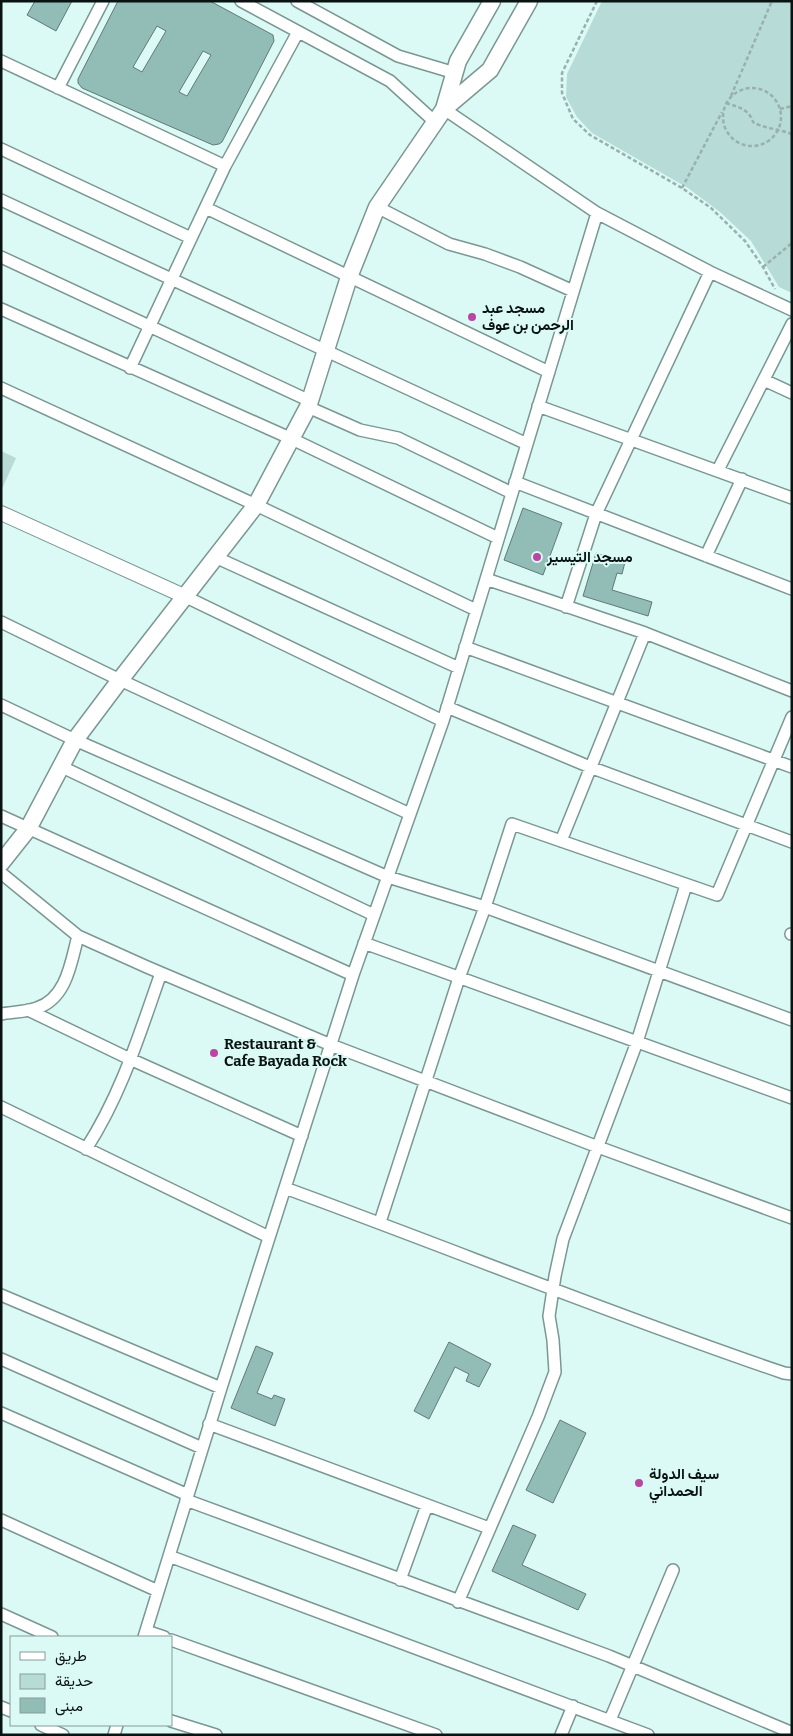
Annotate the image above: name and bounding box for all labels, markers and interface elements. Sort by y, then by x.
place label: مسجد عبد الرحمن بن عوف [482,299,574,334]
marker: مسجد عبد الرحمن بن عوف [466,311,478,323]
place label: مسجد التيسير [546,548,633,566]
marker: مسجد التيسير [531,551,543,563]
place label: Restaurant & Cafe Bayada Rock [224,1035,347,1070]
marker: Restaurant & Cafe Bayada Rock [208,1047,220,1059]
place label: سيف الدولة الحمداني [649,1465,719,1504]
marker: سيف الدولة الحمداني [633,1477,645,1489]
legend [10,1636,172,1726]
text: طريق [55,1647,87,1666]
text: حديقة [55,1672,93,1690]
text: مبنى [55,1697,83,1716]

